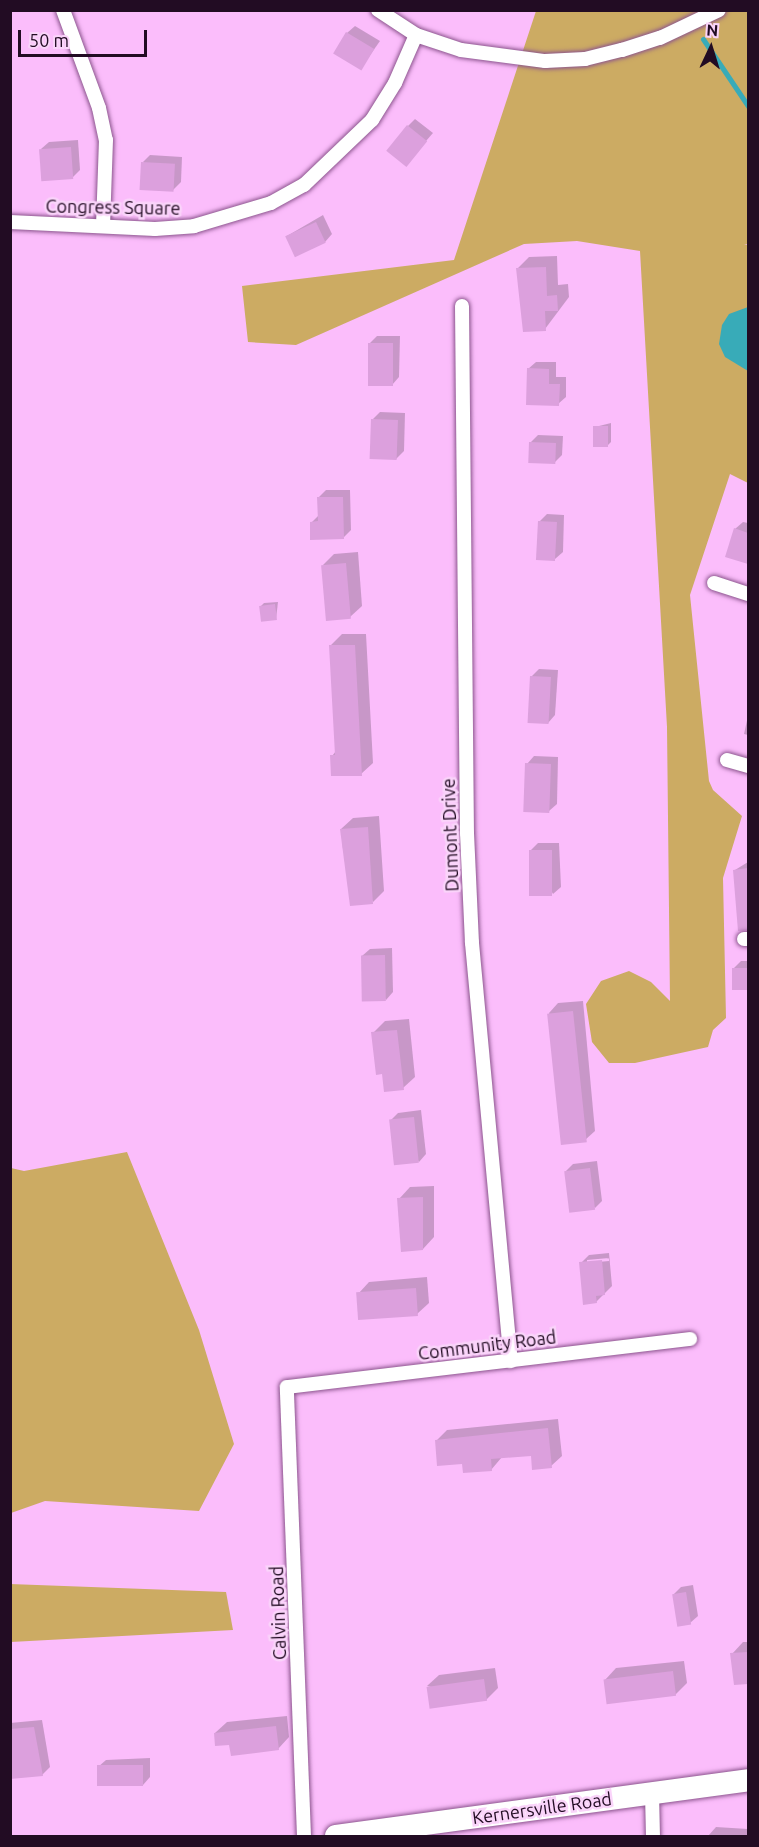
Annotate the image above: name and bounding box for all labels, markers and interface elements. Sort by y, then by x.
scale bar [21,18,150,56]
north arrow [681,18,741,78]
text: N [706,21,719,39]
text: 50 m [29,30,69,50]
street label: Congress Square [45,195,181,219]
street label: Dumont Drive [437,778,463,892]
street label: Community Road [417,1326,557,1364]
street label: Calvin Road [266,1566,290,1660]
street label: Kernersville Road [471,1788,613,1828]

